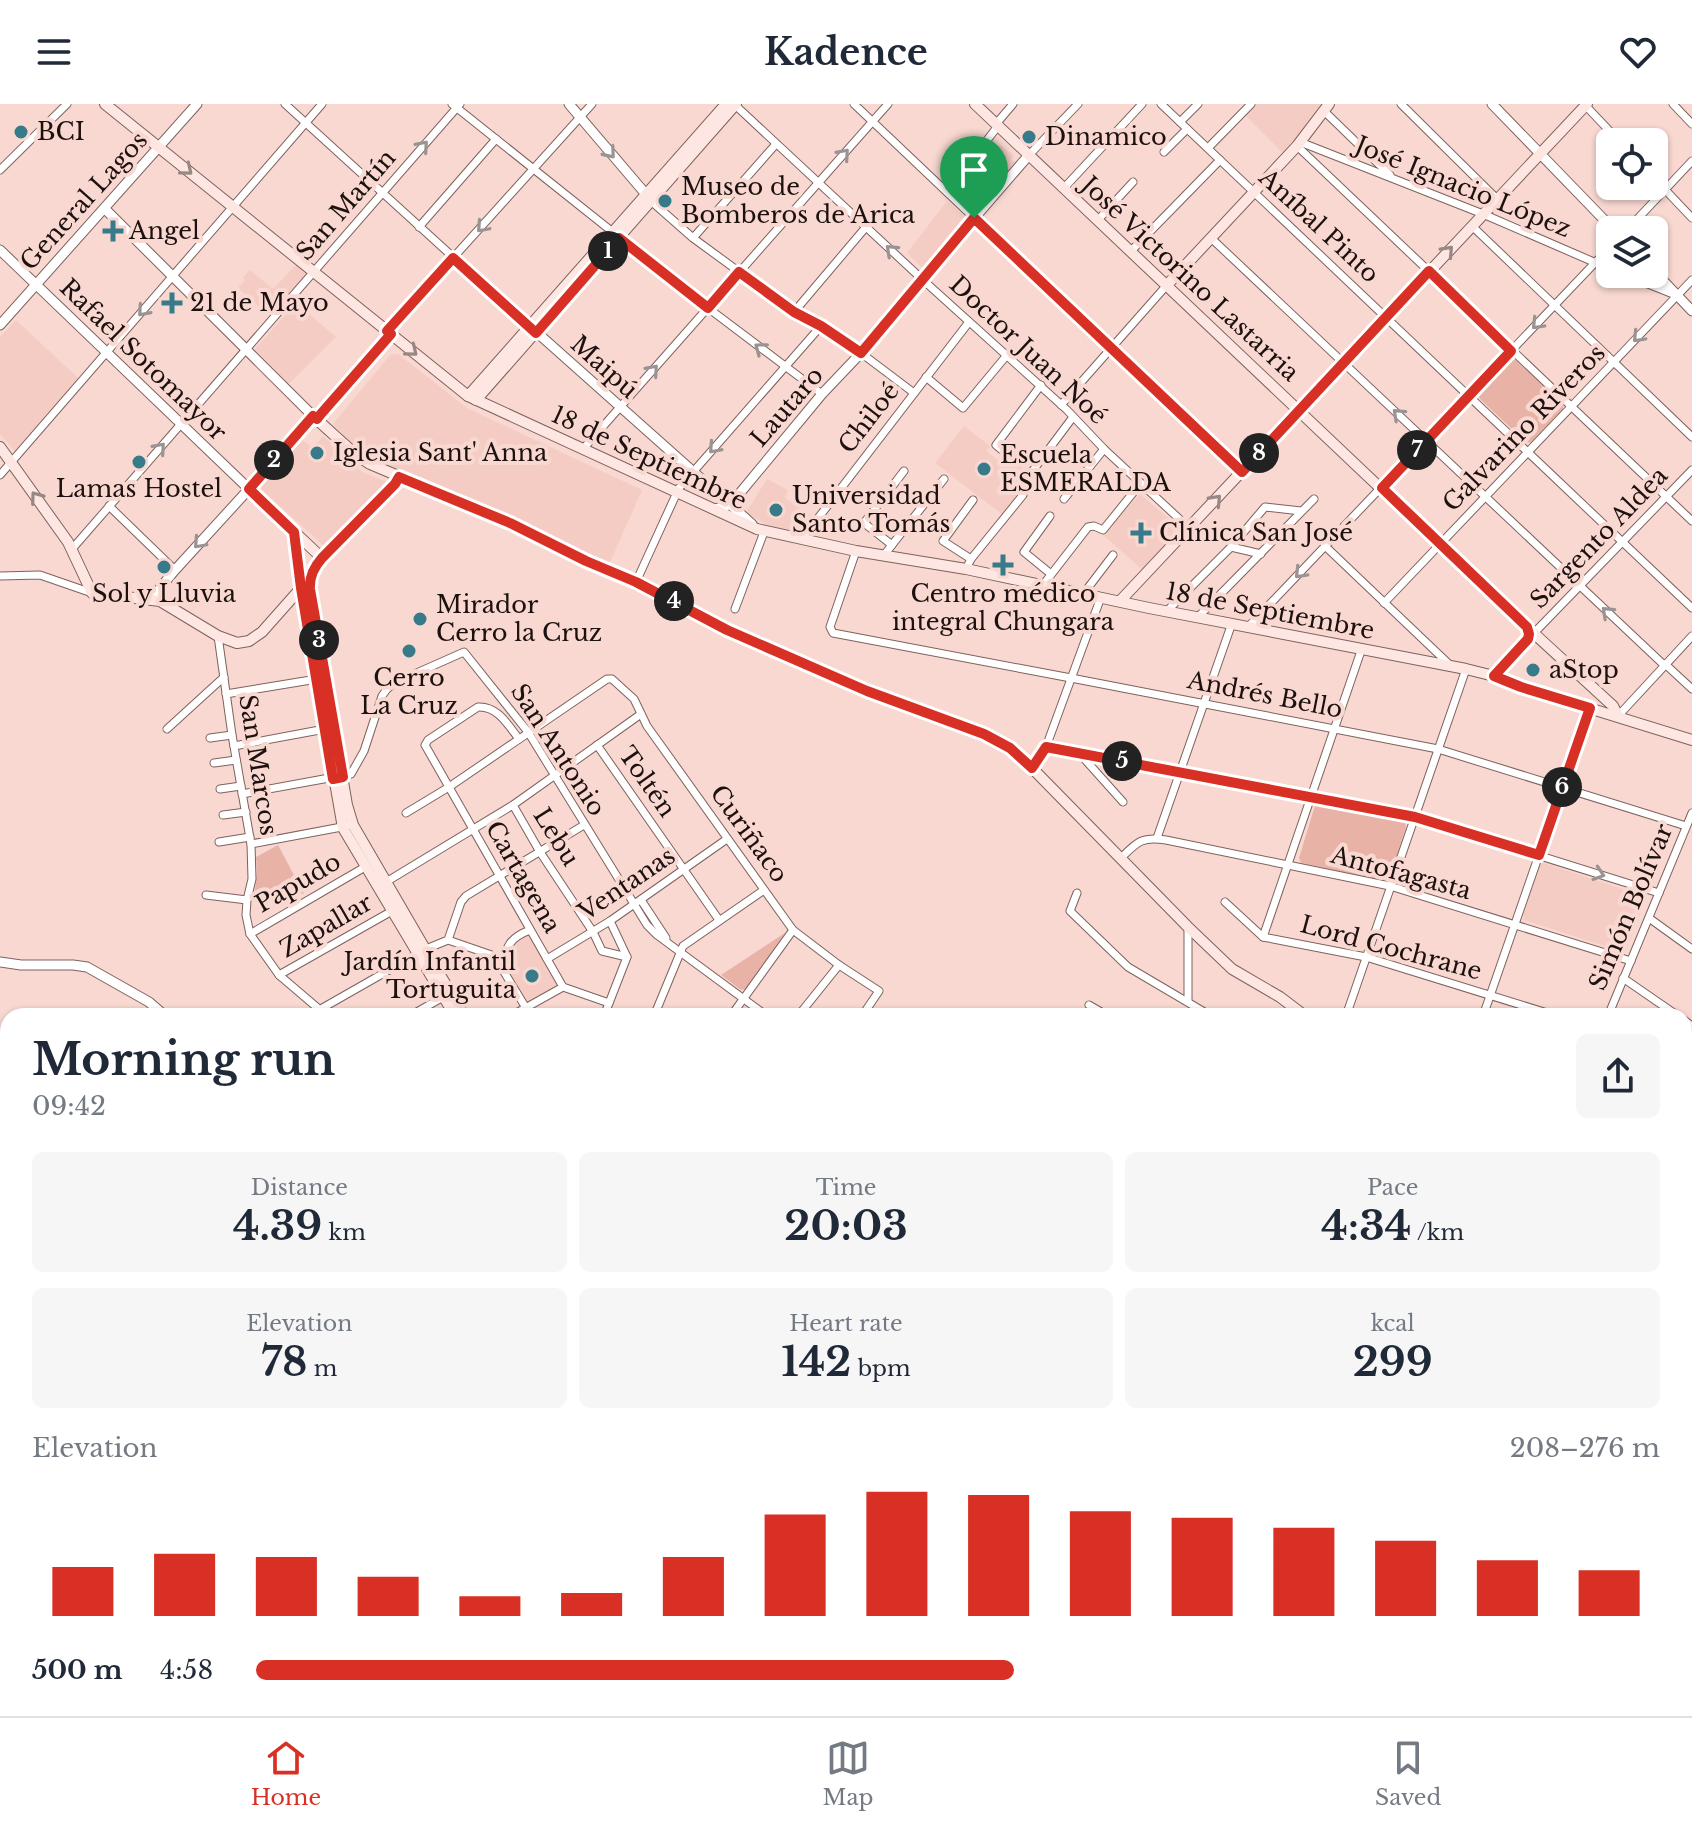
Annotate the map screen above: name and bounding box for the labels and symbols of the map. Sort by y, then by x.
place label: BCI [37,117,85,146]
place label: Dinamico [1045,122,1167,151]
marker: BCI [12,123,30,141]
street label: General Lagos [14,126,153,276]
marker: Dinamico [1020,128,1038,146]
street label: José Ignacio López [1348,129,1575,243]
pin [940,136,1008,218]
one-way arrow [413,141,428,156]
street label: San Martín [290,143,401,266]
one-way arrow [601,143,615,158]
one-way arrow [834,149,848,164]
one-way arrow [178,161,193,175]
street label: Aníbal Pinto [1253,162,1385,289]
street label: José Victorino Lastarria [1073,168,1306,387]
place label: Museo de Bomberos de Arica [681,172,916,229]
marker: Museo de Bomberos de Arica [656,192,674,210]
place label: Angel [128,216,200,245]
one-way arrow [477,217,491,232]
marker: Angel [104,222,122,240]
pin: 1 [588,231,628,271]
one-way arrow [886,245,900,260]
one-way arrow [1439,246,1454,260]
street label: Doctor Juan Noé [944,269,1113,430]
street label: Rafael Sotomayor [54,273,233,447]
place label: 21 de Mayo [190,288,329,317]
marker: 21 de Mayo [161,292,183,314]
one-way arrow [138,301,152,316]
one-way arrow [1532,315,1547,329]
one-way arrow [1633,328,1647,342]
street label: Maipú [565,329,644,404]
street label: Galvarino Riveros [1436,338,1611,517]
one-way arrow [403,341,417,356]
one-way arrow [754,343,769,357]
street label: Lautaro [744,361,829,452]
one-way arrow [643,364,658,379]
street label: Chiloé [832,377,905,459]
street label: 18 de Septiembre [547,400,751,515]
one-way arrow [1393,409,1408,423]
pin: 7 [1397,430,1437,470]
pin: 8 [1239,433,1279,473]
place label: Iglesia Sant' Anna [333,438,548,467]
one-way arrow [709,439,723,453]
pin: 2 [254,440,294,480]
place label: Escuela ESMERALDA [1000,440,1171,497]
one-way arrow [150,442,165,457]
marker: Iglesia Sant' Anna [308,444,326,462]
marker: Lamas Hostel [130,453,148,471]
marker: Escuela ESMERALDA [975,460,993,478]
street label: Sargento Aldea [1524,461,1674,614]
place label: Lamas Hostel [56,474,222,503]
place label: Universidad Santo Tomás [792,481,950,538]
one-way arrow [31,492,46,506]
one-way arrow [1206,494,1220,509]
marker: Universidad Santo Tomás [767,501,785,519]
place label: Clínica San José [1159,518,1353,547]
marker: Clínica San José [1130,522,1152,544]
one-way arrow [194,534,208,549]
marker: Centro médico integral Chungara [992,554,1014,576]
marker: Sol y Lluvia [155,558,173,576]
one-way arrow [1294,564,1309,578]
street label: 18 de Septiembre [1163,576,1377,645]
place label: Sol y Lluvia [92,579,237,608]
place label: Centro médico integral Chungara [892,579,1115,636]
pin: 4 [654,581,694,621]
place label: Mirador Cerro la Cruz [436,590,602,647]
one-way arrow [1602,607,1616,622]
marker: Mirador Cerro la Cruz [411,610,429,628]
pin: 3 [299,620,339,660]
marker: Cerro La Cruz [400,642,418,660]
place label: aStop [1549,655,1619,684]
marker: aStop [1524,661,1542,679]
place label: Cerro La Cruz [360,663,458,720]
street label: Andrés Bello [1184,665,1345,724]
street label: San Antonio [505,678,612,821]
street label: San Marcos [233,692,284,837]
street label: Toltén [613,741,682,823]
pin: 5 [1102,741,1142,781]
pin: 6 [1542,767,1582,807]
street label: Curiñaco [704,779,794,888]
street label: Lebu [527,802,585,871]
street label: Cartagena [480,816,567,938]
street label: Simón Bolívar [1582,819,1679,994]
street label: Antofagasta [1327,840,1475,905]
street label: Ventanas [572,841,681,927]
street label: Papudo [250,847,346,919]
one-way arrow [1591,865,1605,881]
street label: Zapallar [274,887,378,964]
street label: Lord Cochrane [1297,909,1485,986]
place label: Jardín Infantil Tortuguita [341,947,517,1004]
marker: Jardín Infantil Tortuguita [523,967,541,985]

